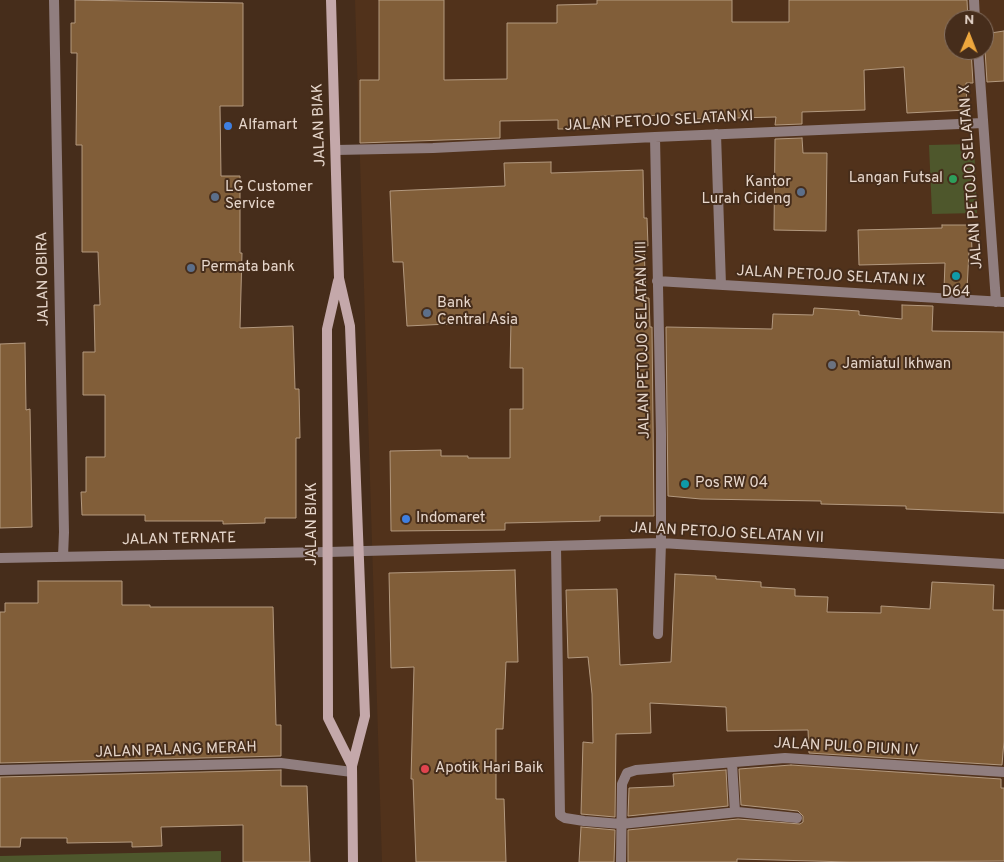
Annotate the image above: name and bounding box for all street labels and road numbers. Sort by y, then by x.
street label: JALAN BIAK [310,83,330,167]
street label: JALAN PETOJO SELATAN X [957,84,987,270]
street label: JALAN PETOJO SELATAN XI [564,108,754,136]
street label: JALAN OBIRA [34,231,54,327]
street label: JALAN PETOJO SELATAN VIII [633,241,655,439]
street label: JALAN PETOJO SELATAN IX [736,263,926,291]
street label: JALAN BIAK [304,482,322,566]
street label: JALAN PETOJO SELATAN VII [630,520,824,548]
street label: JALAN TERNATE [122,530,236,550]
street label: JALAN PULO PIUN IV [773,735,919,761]
street label: JALAN PALANG MERAH [95,739,257,763]

